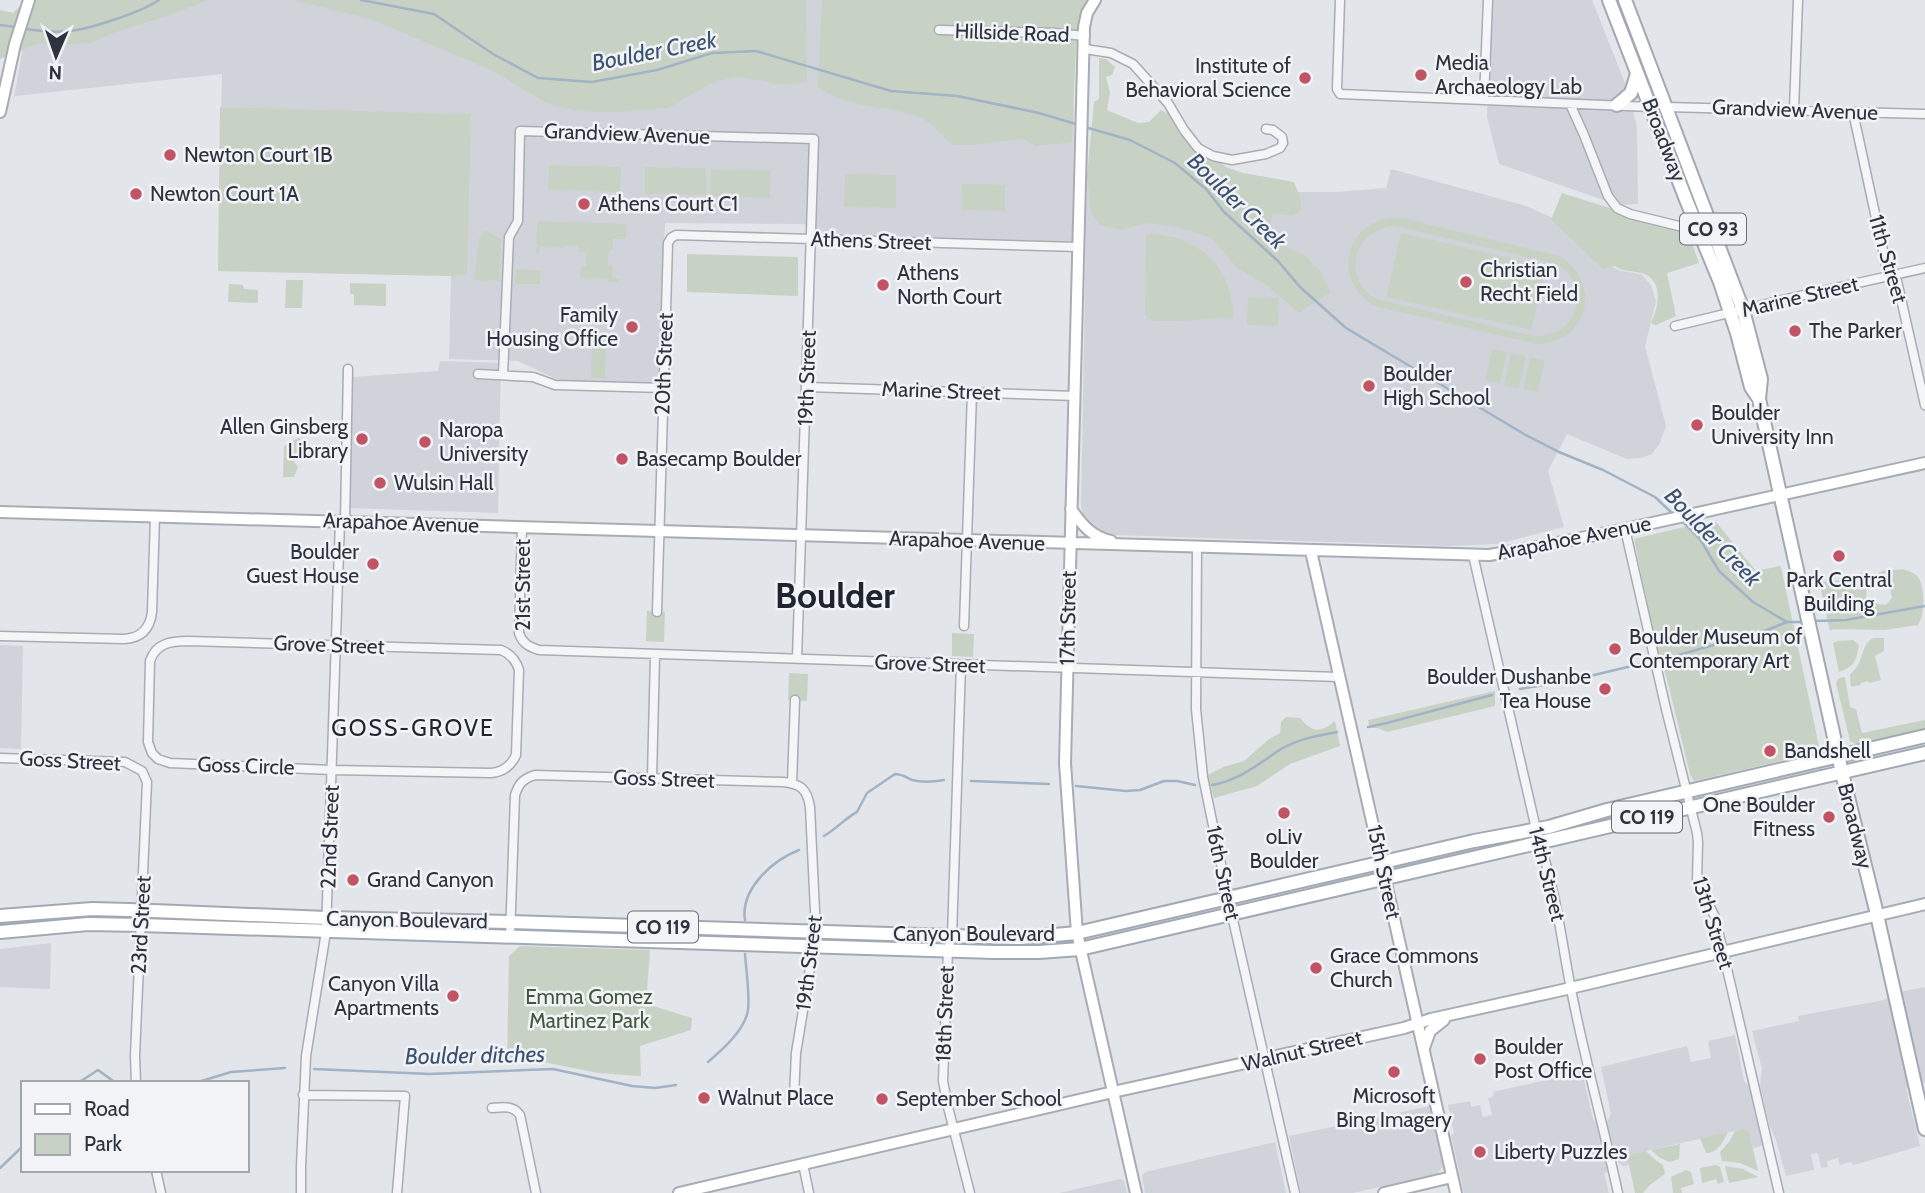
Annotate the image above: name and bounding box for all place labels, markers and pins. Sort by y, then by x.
place label: Media Archaeology Lab [1435,50,1582,99]
place label: Institute of Behavioral Science [1125,53,1291,102]
marker: Media Archaeology Lab [1413,67,1429,83]
marker: Institute of Behavioral Science [1297,70,1313,86]
place label: Newton Court 1B [184,142,333,167]
marker: Newton Court 1B [162,147,178,163]
place label: Newton Court 1A [150,181,299,206]
marker: Newton Court 1A [128,186,144,202]
place label: Athens Court C1 [598,191,738,216]
marker: Athens Court C1 [576,196,592,212]
place label: Christian Recht Field [1480,257,1578,306]
place label: Athens North Court [897,260,1002,309]
marker: Christian Recht Field [1458,274,1474,290]
marker: Athens North Court [875,277,891,293]
place label: Family Housing Office [486,302,618,351]
place label: The Parker [1809,318,1902,343]
marker: Family Housing Office [624,319,640,335]
marker: The Parker [1787,323,1803,339]
place label: Boulder High School [1383,361,1490,410]
marker: Boulder High School [1361,378,1377,394]
place label: Boulder University Inn [1711,400,1834,449]
place label: Allen Ginsberg Library [220,414,349,463]
place label: Naropa University [439,417,529,466]
marker: Boulder University Inn [1689,417,1705,433]
marker: Allen Ginsberg Library [354,431,370,447]
marker: Naropa University [417,434,433,450]
place label: Basecamp Boulder [636,446,802,471]
marker: Basecamp Boulder [614,451,630,467]
place label: Wulsin Hall [394,470,493,495]
marker: Wulsin Hall [372,475,388,491]
place label: Boulder Guest House [246,539,359,588]
marker: Park Central Building [1831,548,1847,564]
marker: Boulder Guest House [365,556,381,572]
place label: Park Central Building [1786,567,1892,616]
place label: Boulder Museum of Contemporary Art [1629,624,1803,673]
marker: Boulder Museum of Contemporary Art [1607,641,1623,657]
place label: Boulder Dushanbe Tea House [1427,664,1591,713]
marker: Boulder Dushanbe Tea House [1597,681,1613,697]
place label: Bandshell [1784,738,1871,763]
marker: Bandshell [1762,743,1778,759]
place label: One Boulder Fitness [1703,792,1815,841]
marker: oLiv Boulder [1276,805,1292,821]
marker: One Boulder Fitness [1821,809,1837,825]
place label: oLiv Boulder [1250,824,1319,873]
place label: Grand Canyon [367,867,494,892]
marker: Grand Canyon [345,872,361,888]
place label: Grace Commons Church [1330,943,1479,992]
marker: Grace Commons Church [1308,960,1324,976]
place label: Canyon Villa Apartments [328,971,439,1020]
marker: Canyon Villa Apartments [445,988,461,1004]
place label: Boulder Post Office [1494,1034,1593,1083]
marker: Boulder Post Office [1472,1051,1488,1067]
marker: Microsoft Bing Imagery [1386,1064,1402,1080]
place label: Microsoft Bing Imagery [1336,1083,1452,1132]
place label: Walnut Place [718,1085,834,1110]
place label: September School [896,1086,1062,1111]
marker: Walnut Place [696,1090,712,1106]
marker: September School [874,1091,890,1107]
place label: Liberty Puzzles [1494,1139,1628,1164]
marker: Liberty Puzzles [1472,1144,1488,1160]

